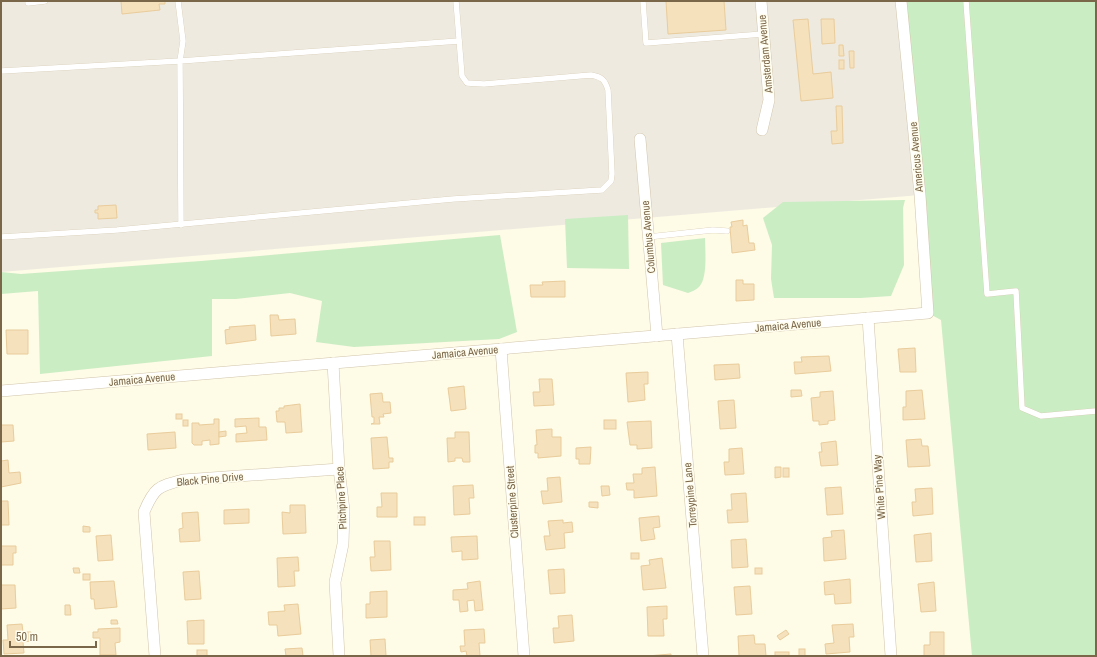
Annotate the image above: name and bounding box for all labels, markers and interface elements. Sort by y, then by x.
street label: Amsterdam Avenue [755,14,775,95]
street label: Americus Avenue [906,121,926,194]
street label: Columbus Avenue [638,200,658,274]
street label: Jamaica Avenue [754,315,822,335]
street label: Jamaica Avenue [431,342,499,362]
street label: Jamaica Avenue [108,369,176,389]
street label: White Pine Way [870,454,888,520]
street label: Torreypine Lane [680,462,700,528]
street label: Clusterpine Street [502,465,522,539]
street label: Pitchpine Place [332,466,350,530]
street label: Black Pine Drive [176,469,244,489]
scale bar [10,623,96,649]
text: 50 m [16,629,38,645]

